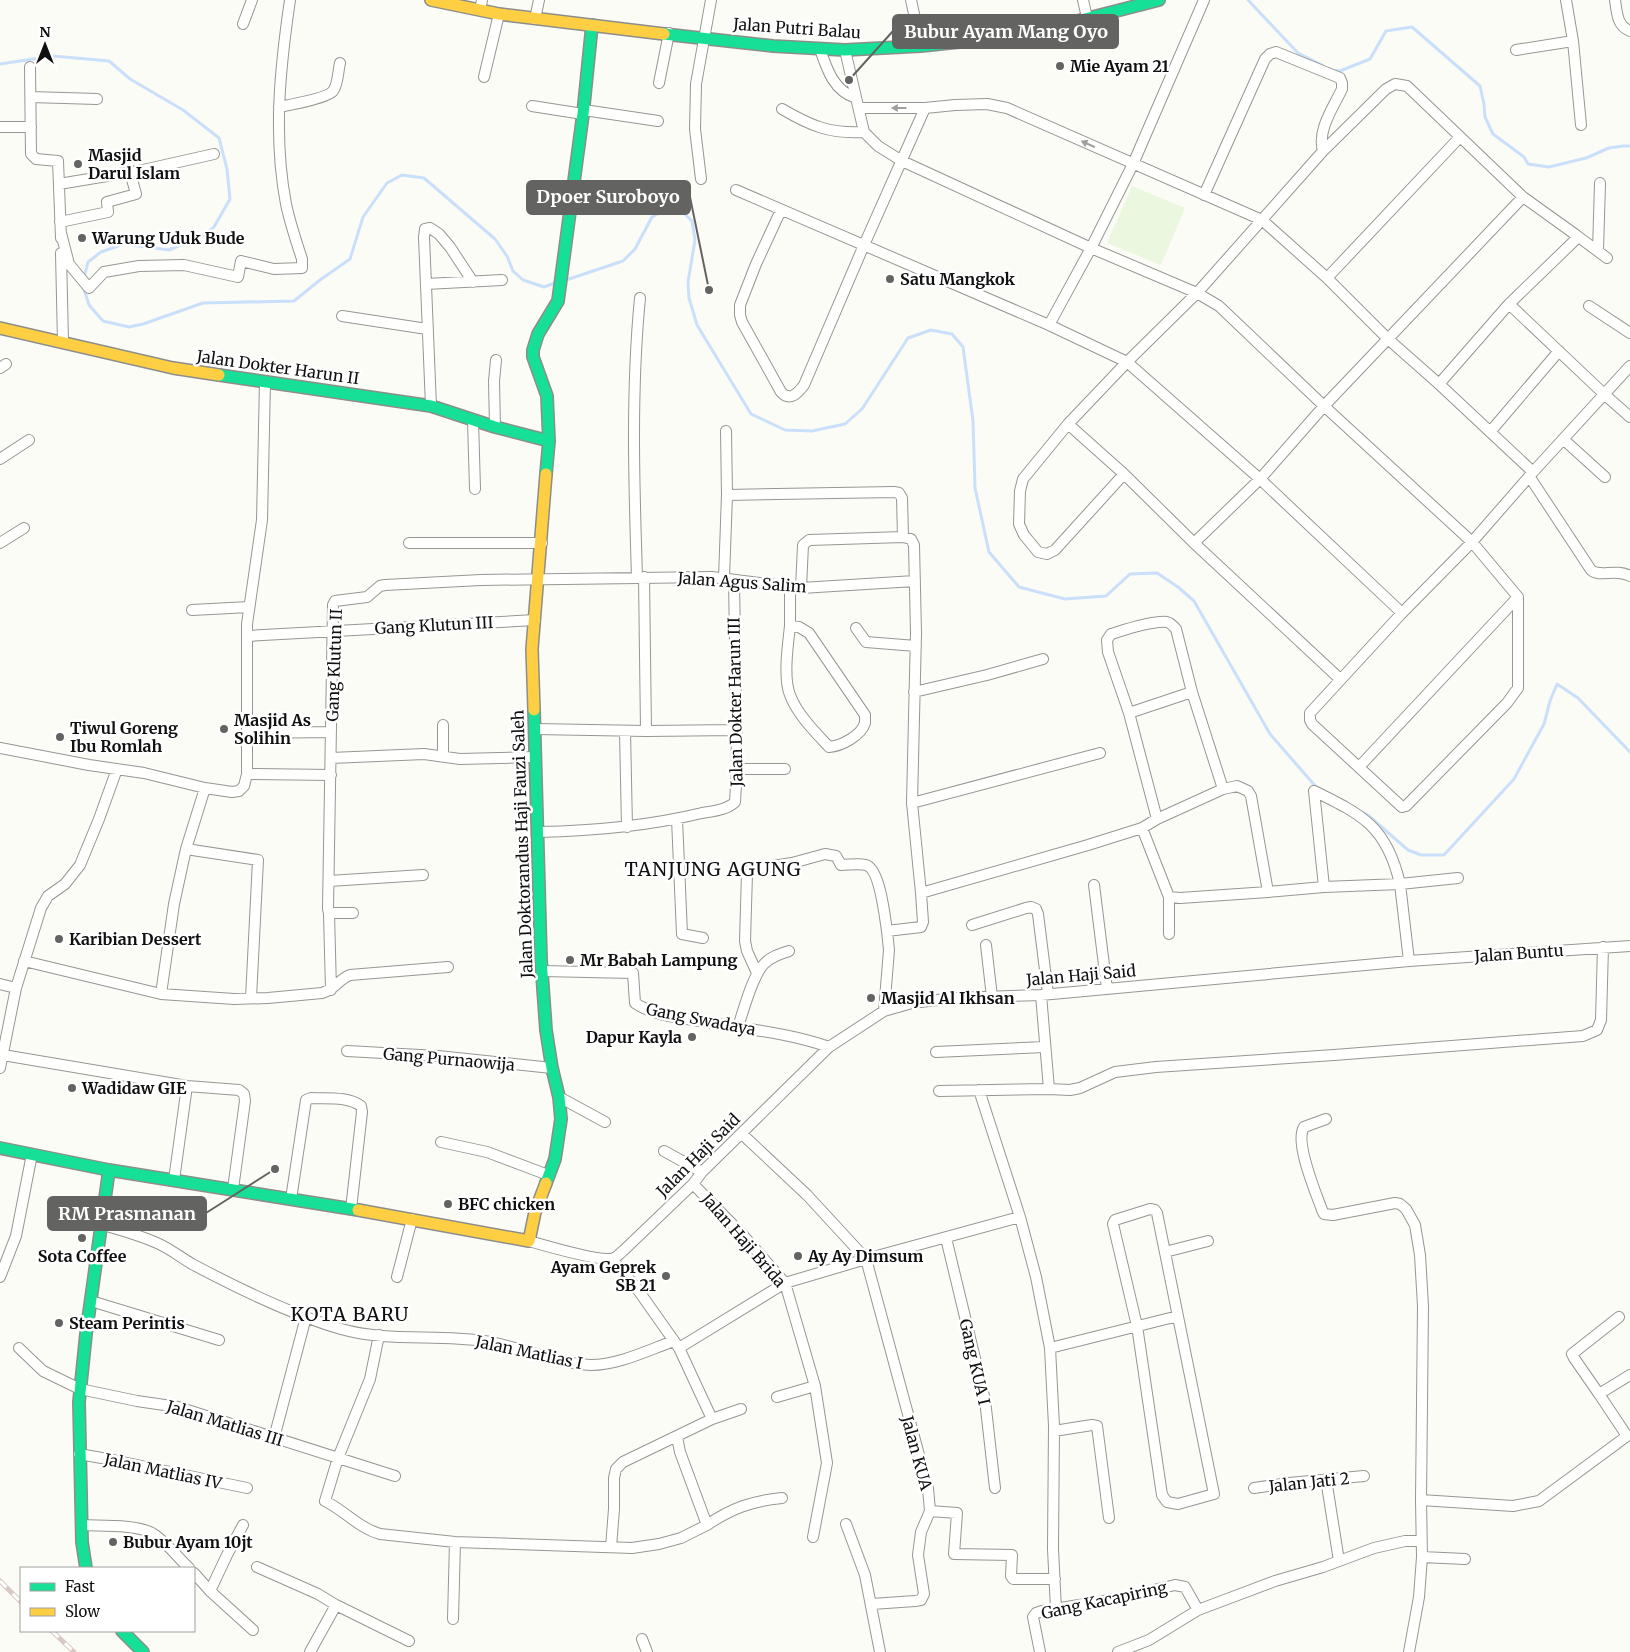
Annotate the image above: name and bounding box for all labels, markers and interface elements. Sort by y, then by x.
street label: Jalan Putri Balau [731,13,862,42]
callout: Bubur Ayam Mang Oyo [893,15,1118,48]
north arrow [20,20,70,70]
text: Bubur Ayam Mang Oyo [904,20,1108,43]
text: N [39,23,51,41]
place label: Mie Ayam 21 [1070,56,1170,76]
marker: Mie Ayam 21 [1054,60,1066,72]
one-way arrow [891,104,907,112]
one-way arrow [1081,140,1095,148]
place label: Masjid Darul Islam [88,145,180,183]
marker: Masjid Darul Islam [72,158,84,170]
callout: Dpoer Suroboyo [527,181,690,214]
text: Dpoer Suroboyo [536,185,680,208]
place label: Warung Uduk Bude [91,228,245,248]
marker: Warung Uduk Bude [76,232,88,244]
place label: Satu Mangkok [900,269,1016,289]
marker: Satu Mangkok [884,273,896,285]
street label: Jalan Dokter Harun II [195,346,361,388]
street label: Jalan Agus Salim [676,567,807,596]
street label: Gang Klutun II [322,608,346,722]
street label: Gang Klutun III [374,612,494,638]
street label: Jalan Dokter Harun III [724,617,746,788]
street label: Jalan Doktorandus Haji Fauzi Saleh [507,709,537,979]
place label: Masjid As Solihin [234,710,311,748]
place label: Tiwul Goreng Ibu Romlah [70,718,178,756]
marker: Masjid As Solihin [218,723,230,735]
marker: Tiwul Goreng Ibu Romlah [54,731,66,743]
district label: TANJUNG AGUNG [625,857,801,881]
place label: Karibian Dessert [69,929,202,949]
marker: Karibian Dessert [53,933,65,945]
street label: Jalan Buntu [1473,940,1564,966]
place label: Mr Babah Lampung [580,950,738,970]
marker: Mr Babah Lampung [564,954,576,966]
street label: Jalan Haji Said [1024,960,1137,990]
place label: Masjid Al Ikhsan [881,988,1015,1008]
marker: Masjid Al Ikhsan [865,992,877,1004]
street label: Gang Swadaya [644,999,758,1040]
place label: Dapur Kayla [586,1027,682,1047]
marker: Dapur Kayla [686,1031,698,1043]
street label: Gang Purnaowija [382,1043,516,1075]
place label: Wadidaw GIE [81,1078,187,1098]
marker: Wadidaw GIE [66,1082,78,1094]
street label: Jalan Haji Said [651,1109,744,1202]
street label: Jalan Haji Brida [697,1188,791,1291]
place label: BFC chicken [458,1194,555,1214]
callout: RM Prasmanan [48,1197,206,1230]
marker: BFC chicken [442,1198,454,1210]
text: RM Prasmanan [58,1202,196,1225]
marker: Sota Coffee [76,1232,88,1244]
place label: Sota Coffee [38,1246,127,1266]
place label: Ay Ay Dimsum [807,1246,923,1266]
marker: Ay Ay Dimsum [792,1250,804,1262]
place label: Ayam Geprek SB 21 [550,1257,657,1295]
marker: Ayam Geprek SB 21 [660,1270,672,1282]
district label: KOTA BARU [291,1302,409,1326]
place label: Steam Perintis [69,1313,185,1333]
marker: Steam Perintis [53,1317,65,1329]
street label: Gang KUA I [955,1317,995,1407]
street label: Jalan Matlias I [473,1331,584,1373]
street label: Jalan Matlias III [163,1395,286,1450]
street label: Jalan KUA [897,1413,937,1493]
street label: Jalan Matlias IV [101,1449,224,1493]
street label: Jalan Jati 2 [1267,1468,1350,1496]
place label: Bubur Ayam 10jt [123,1532,253,1552]
marker: Bubur Ayam 10jt [107,1536,119,1548]
legend [20,1567,195,1632]
text: Fast [65,1577,95,1596]
street label: Gang Kacapiring [1039,1577,1169,1623]
text: Slow [65,1602,100,1621]

